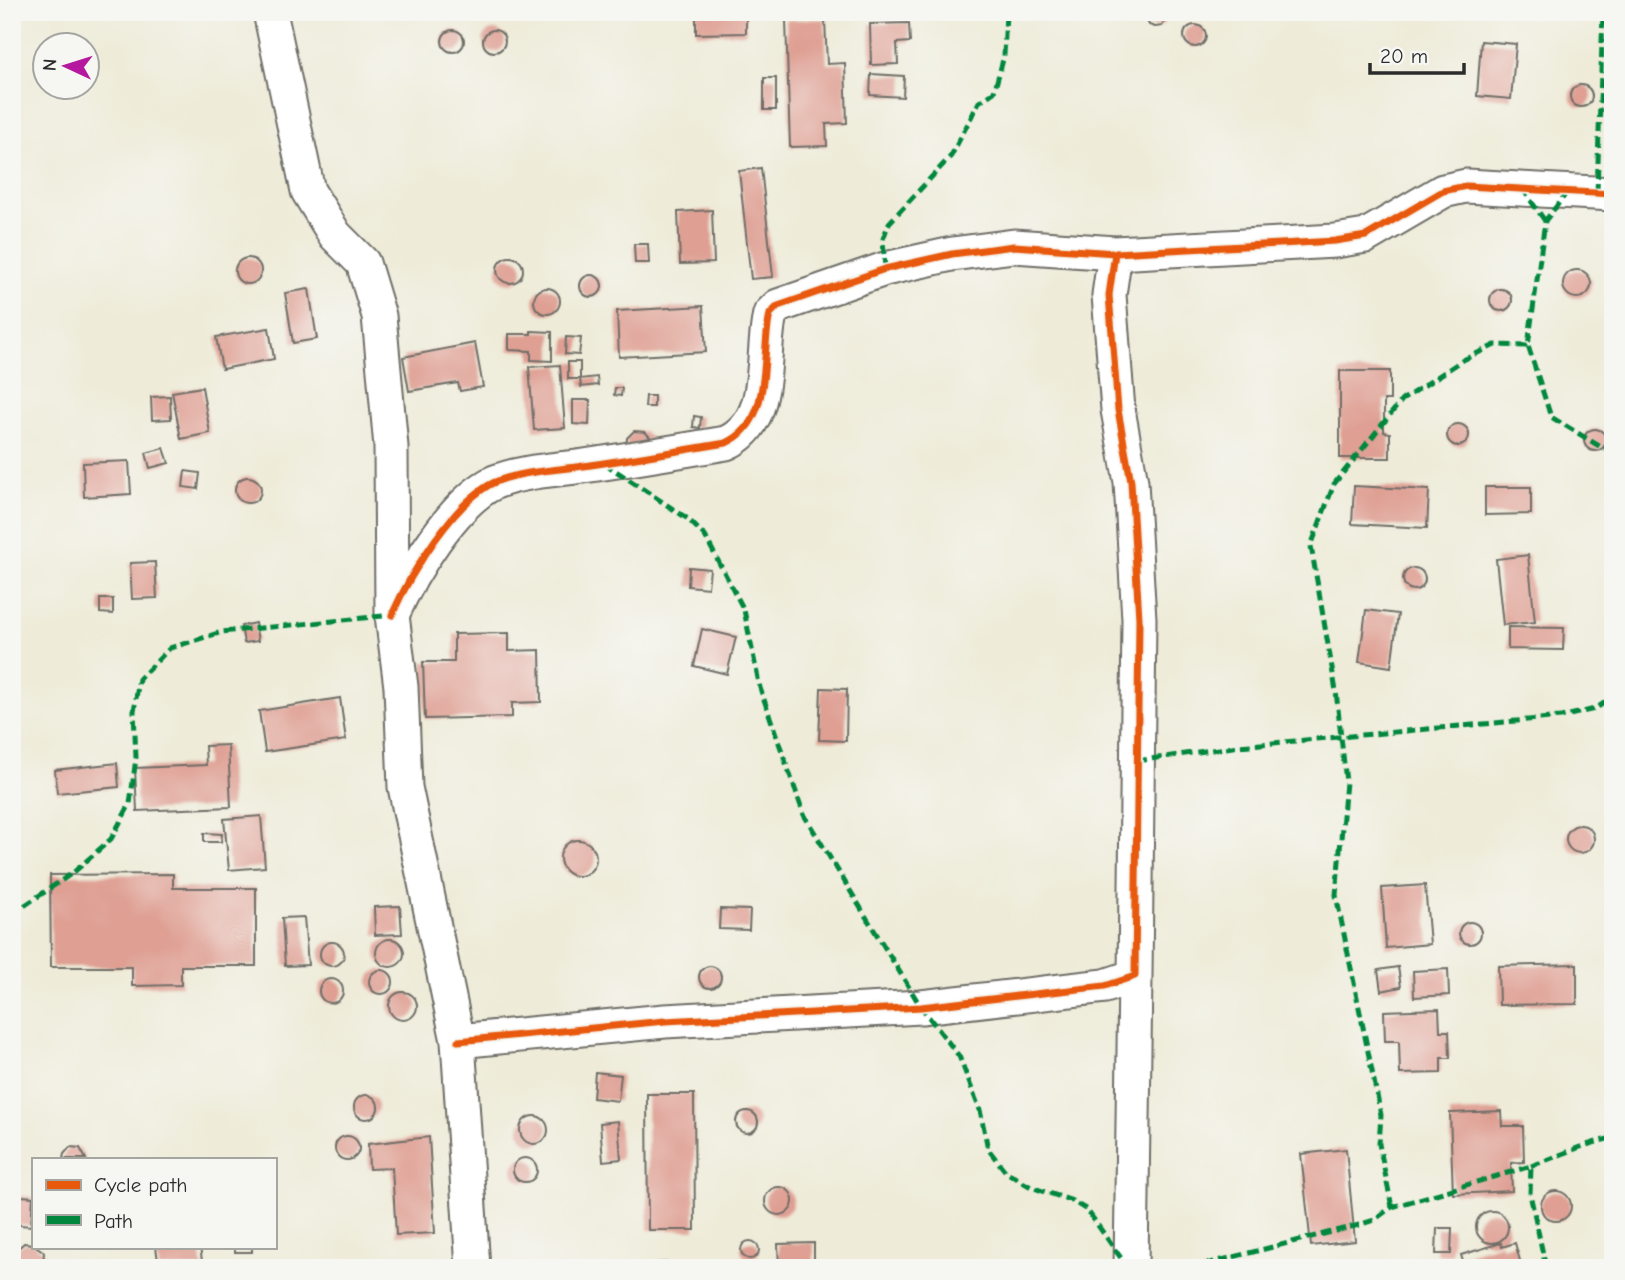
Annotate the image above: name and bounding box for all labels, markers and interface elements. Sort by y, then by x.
north arrow [32,32,102,102]
scale bar [1370,32,1464,76]
text: 20 m [1380,44,1428,68]
text: N [39,58,61,72]
legend [32,1158,276,1248]
text: Cycle path [94,1173,187,1197]
text: Path [94,1209,133,1233]

